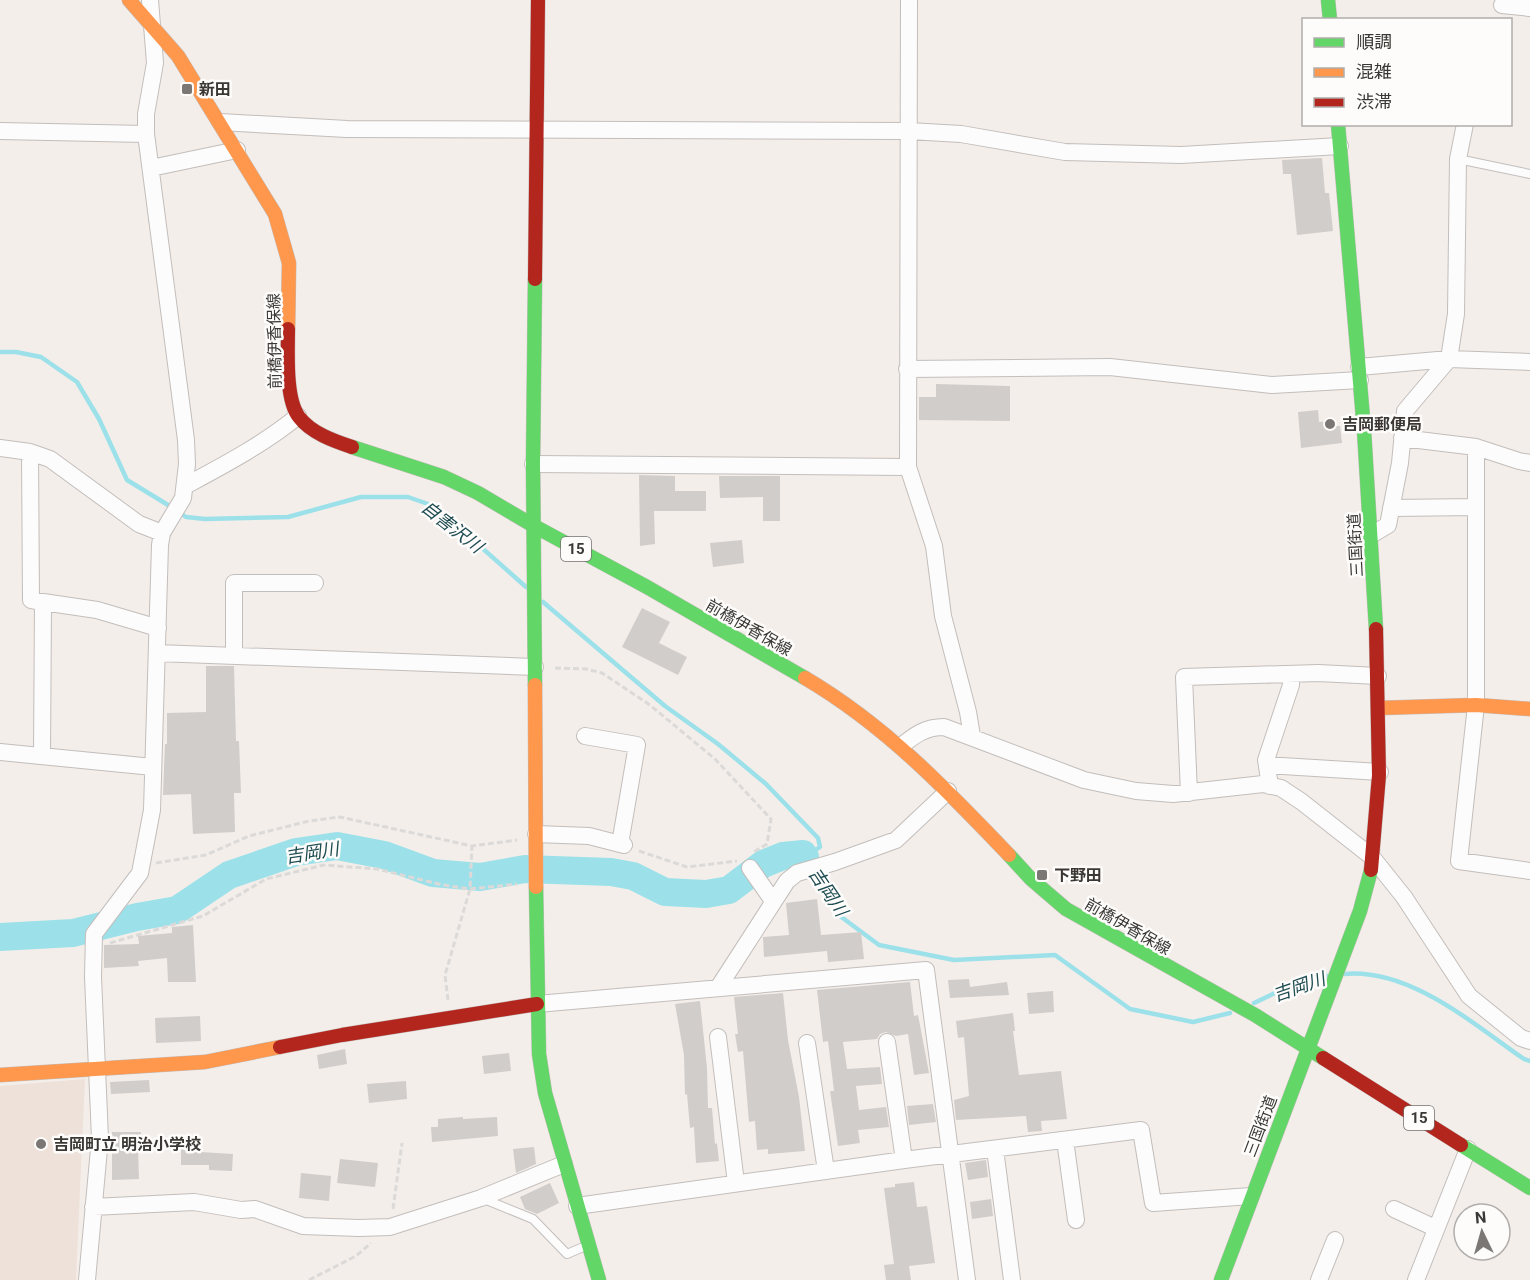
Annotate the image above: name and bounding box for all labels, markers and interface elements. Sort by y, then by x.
legend [1302,18,1512,126]
text: 順調 [1356,31,1392,52]
text: 混雑 [1356,61,1392,82]
place label: 新田 [199,80,231,99]
marker: 新田 [180,82,194,96]
text: 渋滞 [1356,91,1392,112]
street label: 前橋伊香保線 [264,293,285,389]
place label: 吉岡郵便局 [1342,415,1422,434]
marker: 吉岡郵便局 [1323,417,1337,431]
water label: 自害沢川 [417,496,489,558]
street label: 三国街道 [1344,513,1367,577]
road number: 15 [561,537,591,561]
street label: 前橋伊香保線 [702,595,795,660]
water label: 吉岡川 [284,838,342,867]
water label: 吉岡川 [805,863,853,922]
place label: 下野田 [1054,866,1102,885]
marker: 下野田 [1035,868,1049,882]
street label: 前橋伊香保線 [1081,894,1174,959]
water label: 吉岡川 [1270,967,1330,1005]
street label: 三国街道 [1240,1093,1281,1159]
road number: 15 [1404,1106,1434,1130]
place label: 吉岡町立 明治小学校 [53,1135,201,1154]
marker: 吉岡町立 明治小学校 [34,1137,48,1151]
north arrow [1452,1202,1512,1262]
text: N [1474,1208,1487,1228]

